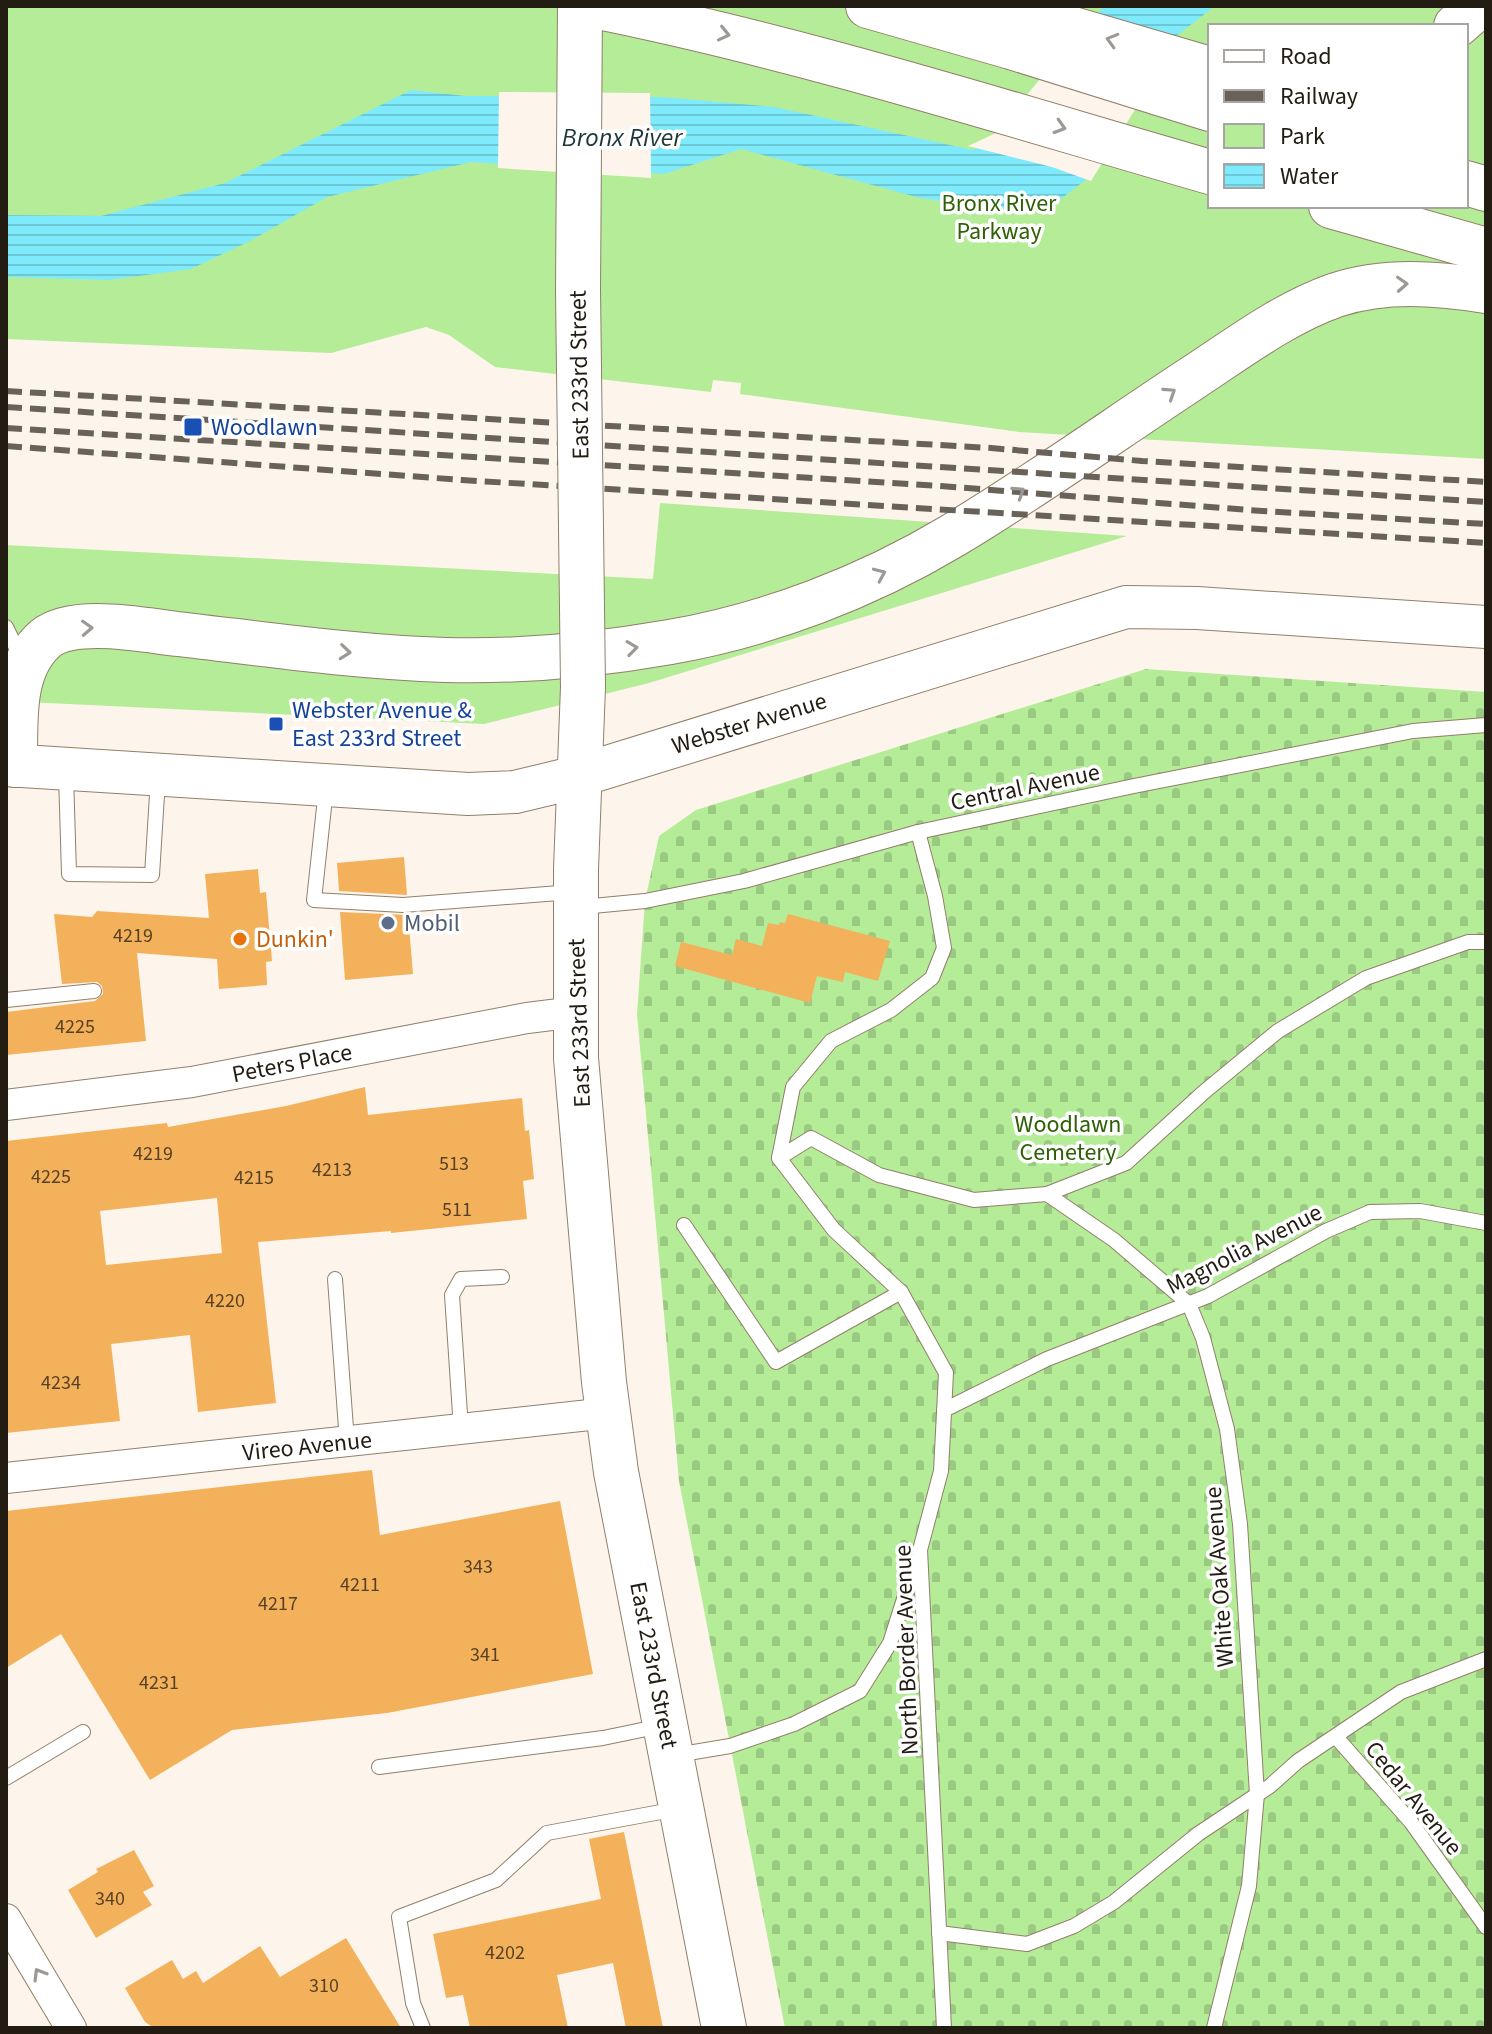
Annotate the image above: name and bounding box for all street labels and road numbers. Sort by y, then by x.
street label: East 233rd Street [561,290,598,460]
street label: Webster Avenue [667,683,831,764]
street label: Central Avenue [947,755,1103,820]
street label: East 233rd Street [559,938,600,1108]
street label: Peters Place [229,1035,355,1092]
street label: Magnolia Avenue [1160,1195,1328,1304]
street label: Vireo Avenue [241,1422,374,1471]
street label: White Oak Avenue [1196,1485,1243,1668]
street label: North Border Avenue [885,1544,928,1756]
street label: East 233rd Street [620,1579,687,1752]
street label: Cedar Avenue [1357,1734,1471,1863]

